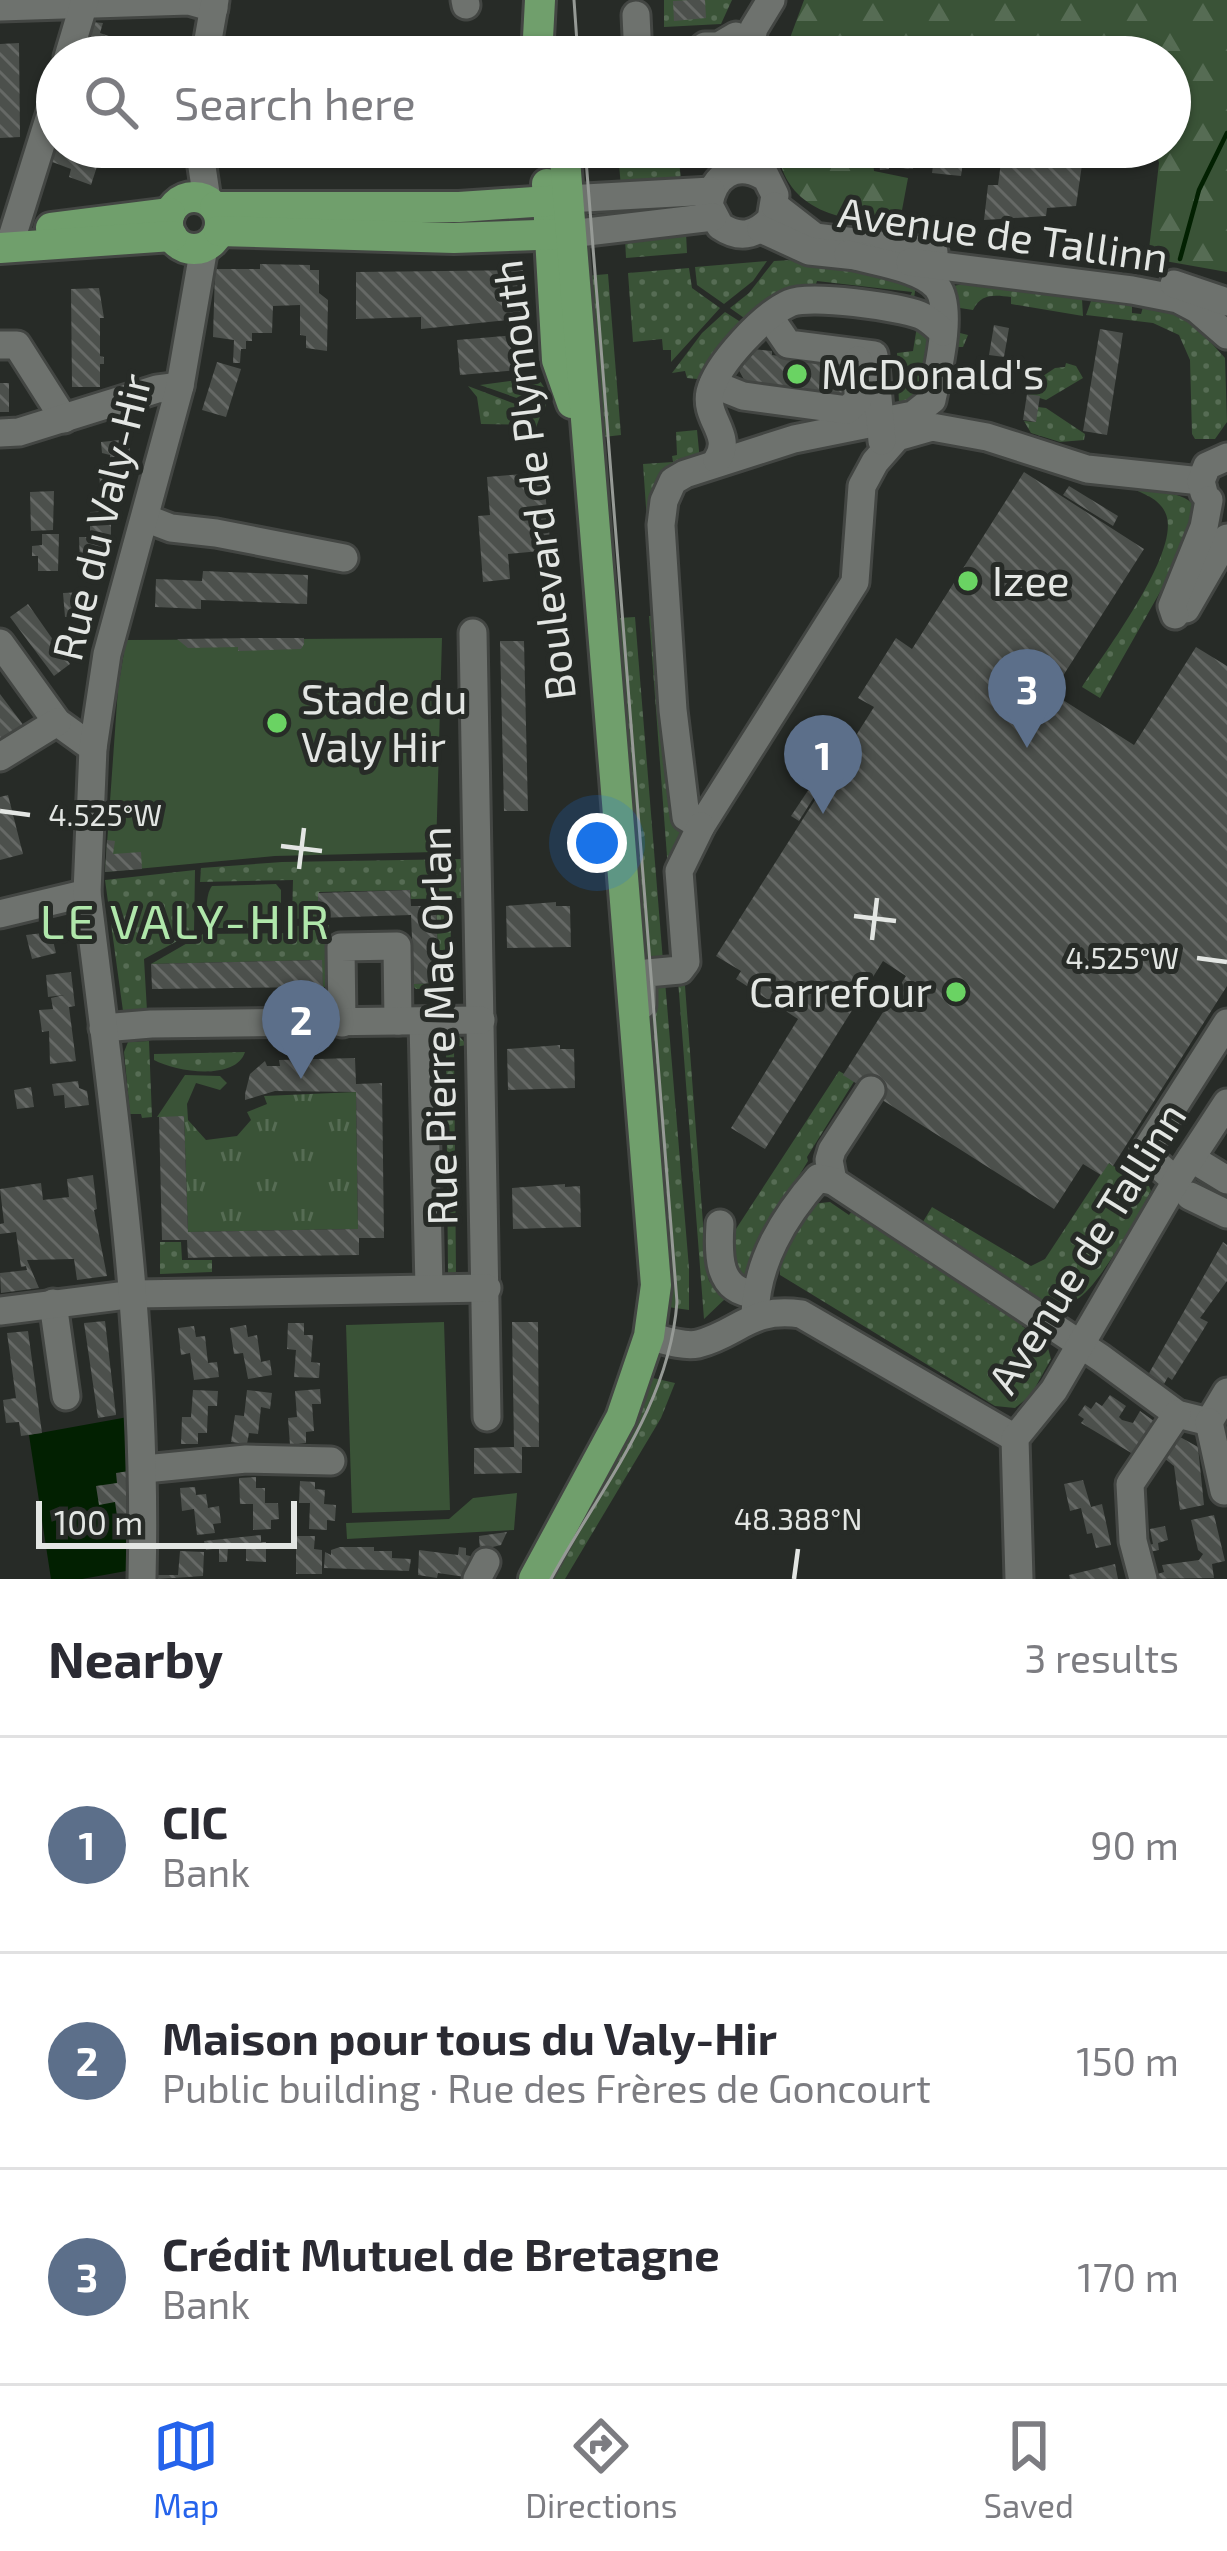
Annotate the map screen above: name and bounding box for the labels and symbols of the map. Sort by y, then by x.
street label: Avenue de Tallinn [835,185,1172,281]
street label: Boulevard de Plymouth [480,257,584,703]
place label: McDonald's [821,347,1044,397]
marker: McDonald's [784,361,810,387]
street label: Rue du Valy-Hir [40,368,160,665]
place label: Izee [992,554,1070,604]
marker: Izee [955,568,981,594]
pin: 3 [988,649,1066,748]
place label: Stade du Valy Hir [301,672,467,770]
marker: Stade du Valy Hir [264,710,290,736]
pin: 1 [784,715,862,814]
text: 4.525°W [48,796,162,832]
your location [567,813,627,873]
street label: Rue Pierre Mac Orlan [409,826,465,1226]
district label: LE VALY-HIR [40,891,332,949]
text: 4.525°W [1065,939,1179,975]
place label: Carrefour [749,965,932,1015]
marker: Carrefour [943,979,969,1005]
pin: 2 [262,980,340,1079]
street label: Avenue de Tallinn [976,1093,1195,1401]
scale bar [36,1495,297,1548]
text: 48.388°N [734,1500,862,1536]

